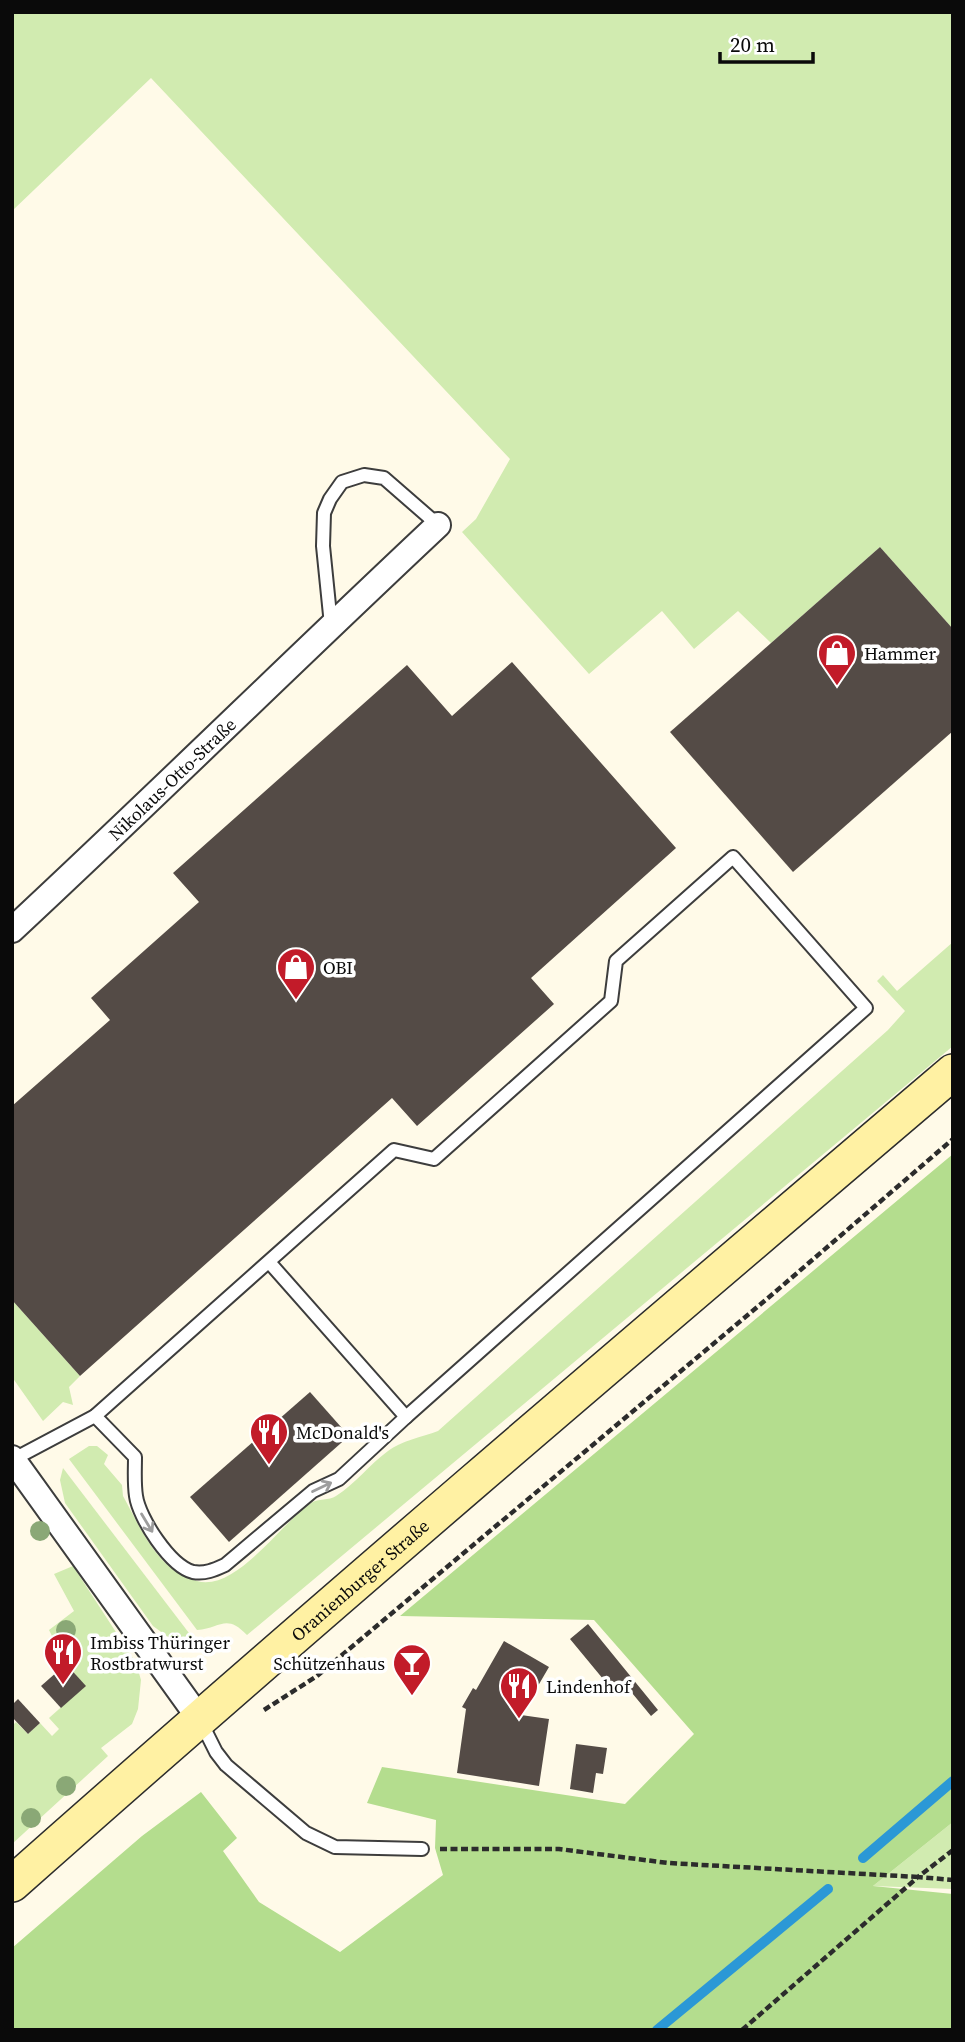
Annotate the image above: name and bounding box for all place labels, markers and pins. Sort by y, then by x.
shop icon: Hammer [816,632,858,687]
place label: Hammer [864,641,937,666]
shop icon: OBI [275,946,317,1001]
place label: OBI [323,955,353,980]
restaurant icon: McDonald's [248,1411,290,1466]
place label: McDonald's [296,1420,389,1445]
place label: Imbiss Thüringer Rostbratwurst [90,1630,230,1676]
restaurant icon: Imbiss Thüringer Rostbratwurst [42,1631,84,1686]
bar icon: Schützenhaus [391,1642,433,1697]
place label: Schützenhaus [274,1651,385,1676]
restaurant icon: Lindenhof [498,1665,540,1720]
place label: Lindenhof [546,1674,632,1699]

